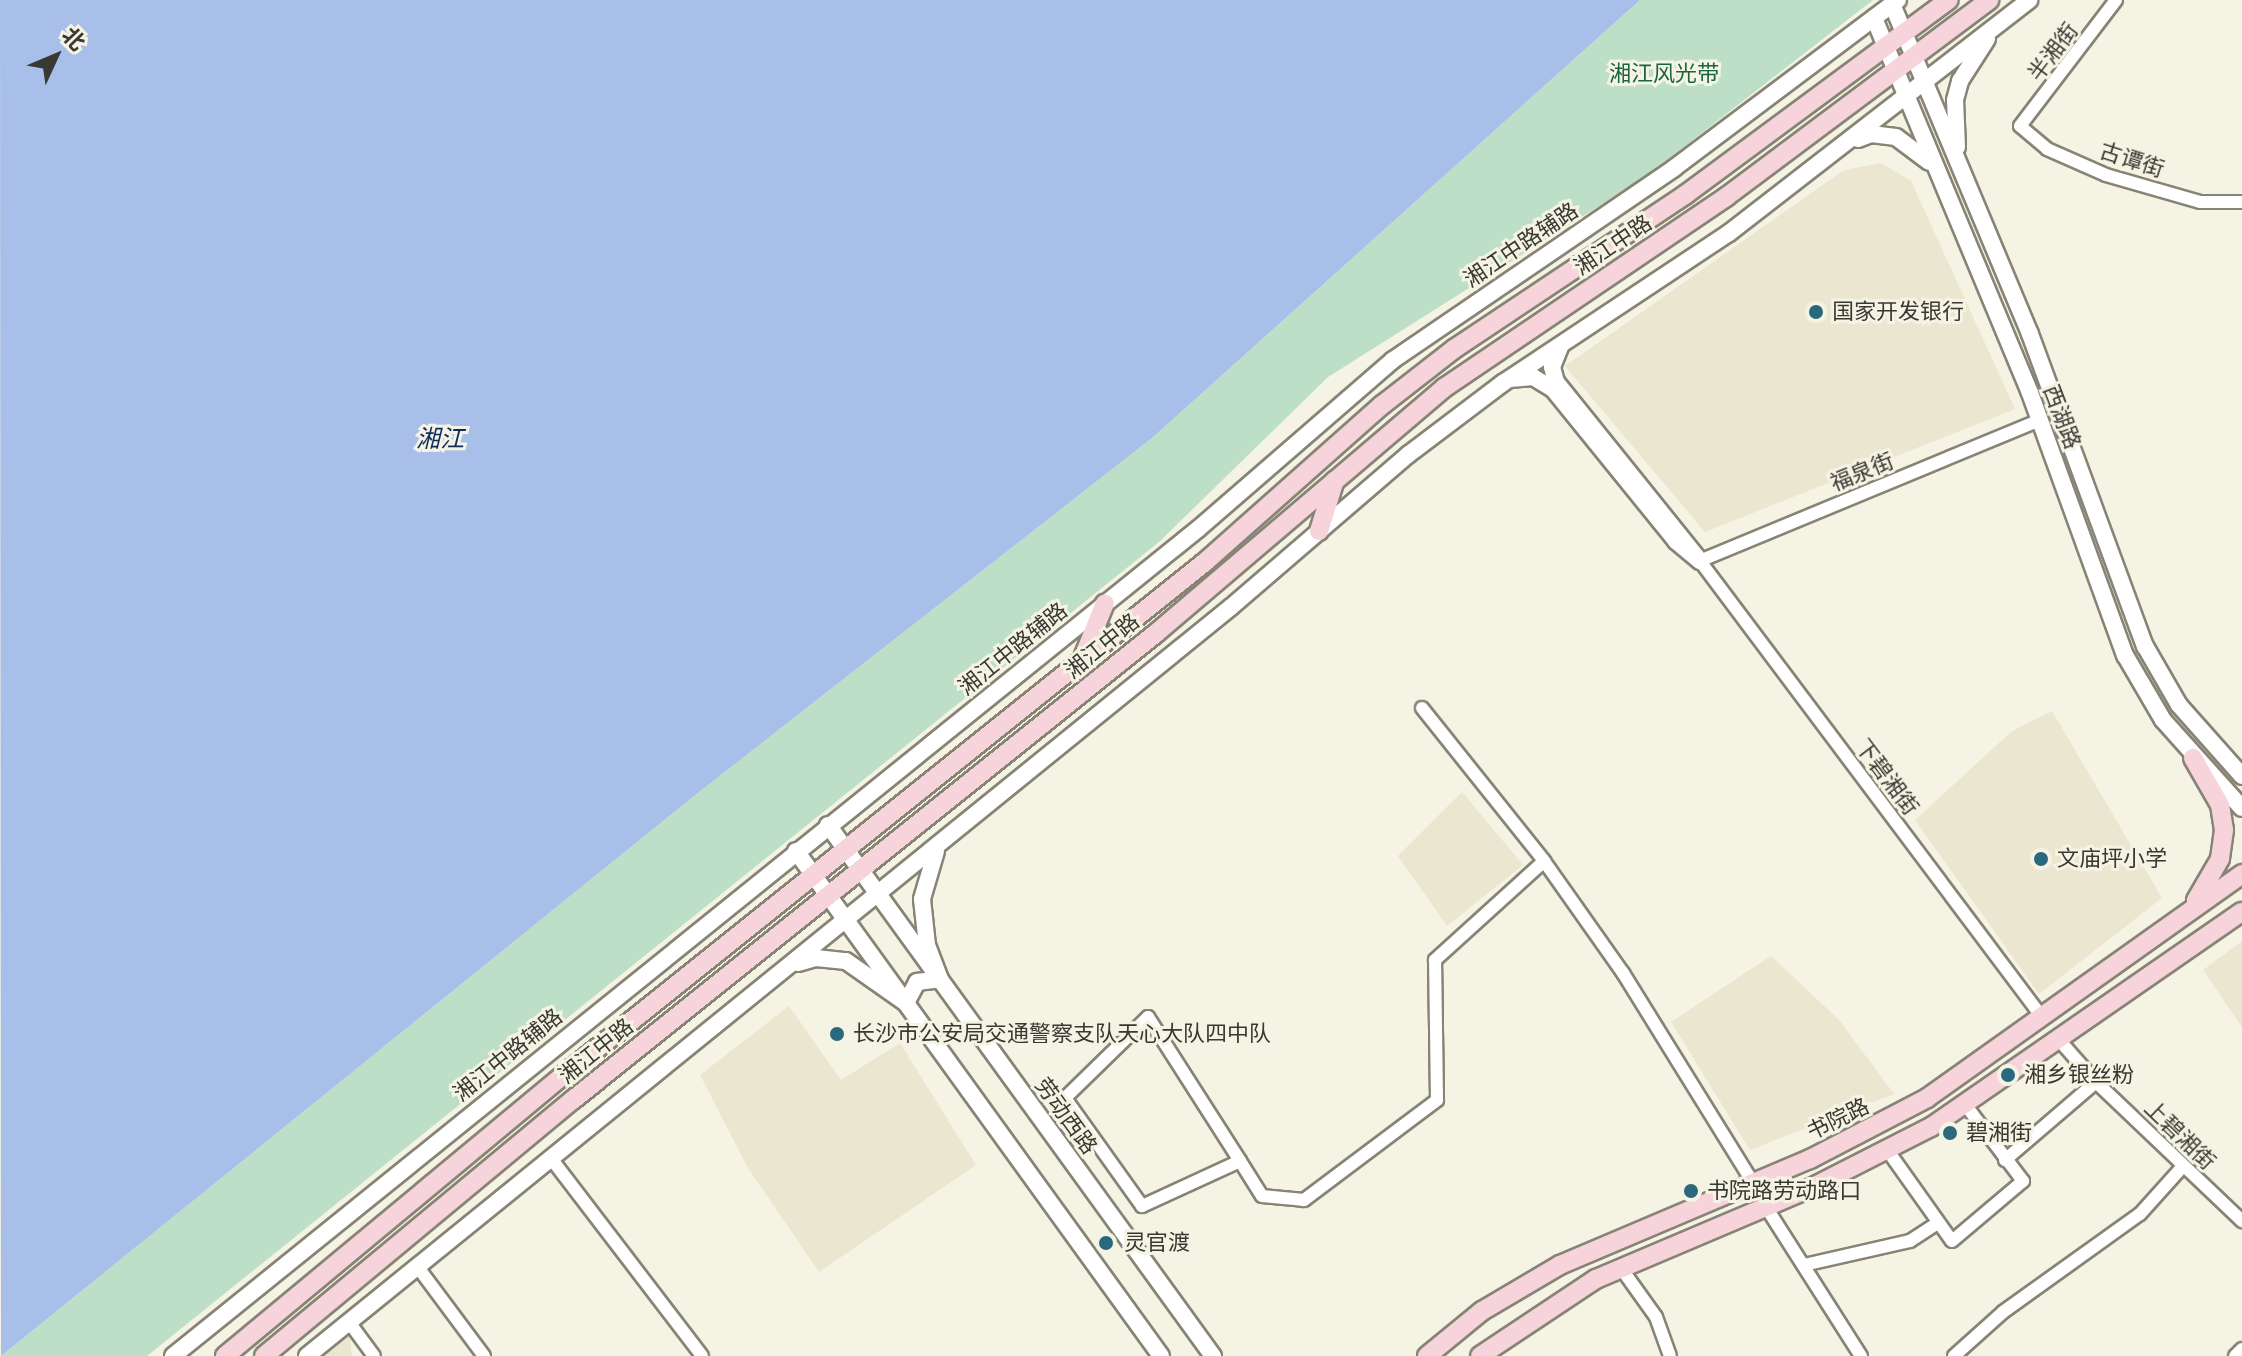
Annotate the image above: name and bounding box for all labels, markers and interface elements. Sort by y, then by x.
north arrow [16,16,96,96]
street label: 半湘街 [2023,18,2083,86]
text: 北 [57,22,90,56]
park label: 湘江风光带 [1609,61,1719,87]
street label: 古谭街 [2097,137,2167,183]
street label: 湘江中路辅路 [1459,197,1583,293]
street label: 湘江中路 [1569,209,1657,281]
place label: 国家开发银行 [1832,299,1964,325]
marker: 国家开发银行 [1807,303,1825,321]
street label: 西湖路 [2038,381,2086,453]
water label: 湘江 [416,425,464,453]
street label: 福泉街 [1826,447,1898,497]
street label: 湘江中路辅路 [953,597,1073,701]
street label: 湘江中路 [1059,608,1145,684]
street label: 下碧湘街 [1850,734,1924,820]
place label: 文庙坪小学 [2057,846,2167,872]
marker: 文庙坪小学 [2032,850,2050,868]
street label: 湘江中路辅路 [448,1003,568,1107]
street label: 湘江中路 [553,1013,639,1089]
place label: 长沙市公安局交通警察支队天心大队四中队 [853,1021,1271,1047]
marker: 长沙市公安局交通警察支队天心大队四中队 [828,1025,846,1043]
place label: 湘乡银丝粉 [2024,1062,2134,1088]
marker: 湘乡银丝粉 [1999,1066,2017,1084]
street label: 劳动西路 [1029,1073,1103,1159]
street label: 书院路 [1803,1093,1873,1145]
street label: 上碧湘街 [2139,1095,2221,1175]
place label: 碧湘街 [1966,1120,2032,1146]
marker: 碧湘街 [1941,1124,1959,1142]
place label: 书院路劳动路口 [1707,1178,1861,1204]
marker: 书院路劳动路口 [1682,1182,1700,1200]
place label: 灵官渡 [1124,1230,1190,1256]
marker: 灵官渡 [1095,1232,1117,1254]

